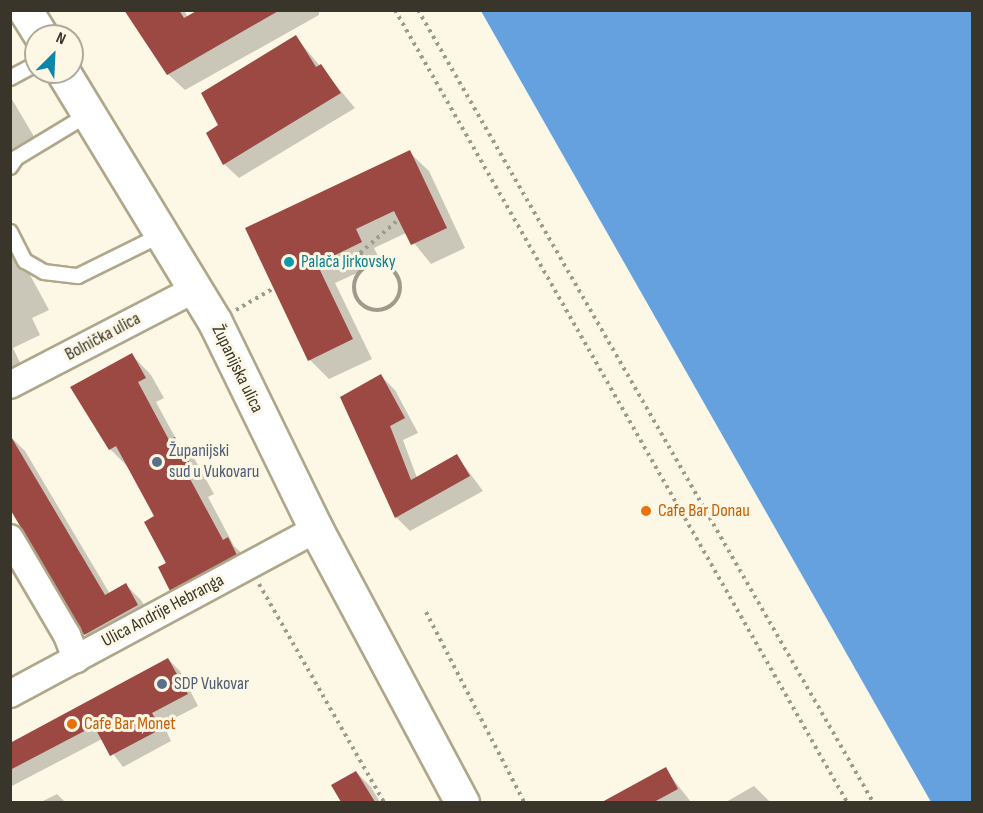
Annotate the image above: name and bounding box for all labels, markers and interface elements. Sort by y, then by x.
north arrow [24,24,84,84]
text: N [53,29,68,49]
place label: Palača Jirkovsky [301,251,396,273]
marker: Palača Jirkovsky [282,255,296,269]
street label: Bolnička ulica [62,308,144,366]
street label: Županijska ulica [206,322,268,416]
place label: Županijski sud u Vukovaru [169,441,259,484]
marker: Županijski sud u Vukovaru [150,455,164,469]
place label: Cafe Bar Donau [658,500,750,522]
marker: Cafe Bar Donau [639,504,653,518]
street label: Ulica Andrije Hebranga [98,570,228,652]
place label: SDP Vukovar [174,673,249,695]
marker: SDP Vukovar [155,677,169,691]
place label: Cafe Bar Monet [84,713,176,735]
marker: Cafe Bar Monet [65,717,79,731]

